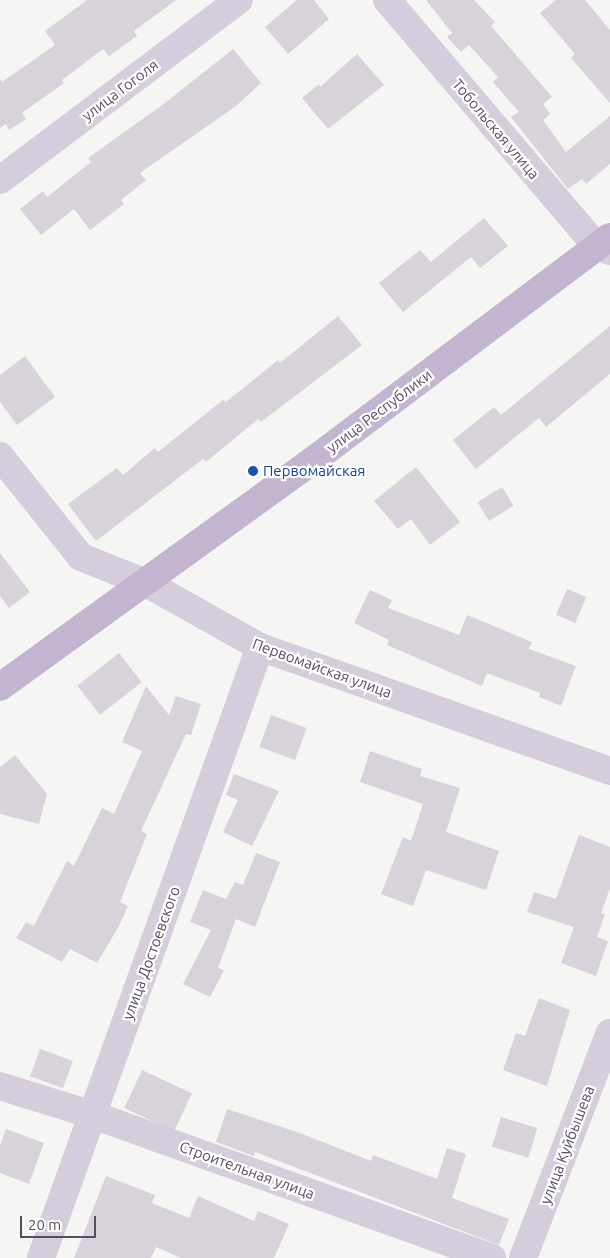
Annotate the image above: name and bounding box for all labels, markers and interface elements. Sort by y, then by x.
street label: улица Гоголя [78,55,162,125]
street label: Тобольская улица [449,75,543,183]
street label: улица Республики [323,366,435,456]
place label: Первомайская [263,462,365,480]
marker: Первомайская [247,465,259,477]
street label: Первомайская улица [250,634,394,702]
street label: улица Достоевского [118,884,184,1022]
street label: улица Куйбышева [536,1083,598,1207]
street label: Строительная улица [177,1137,317,1203]
scale bar [22,1206,99,1238]
text: 20 m [28,1216,61,1233]

